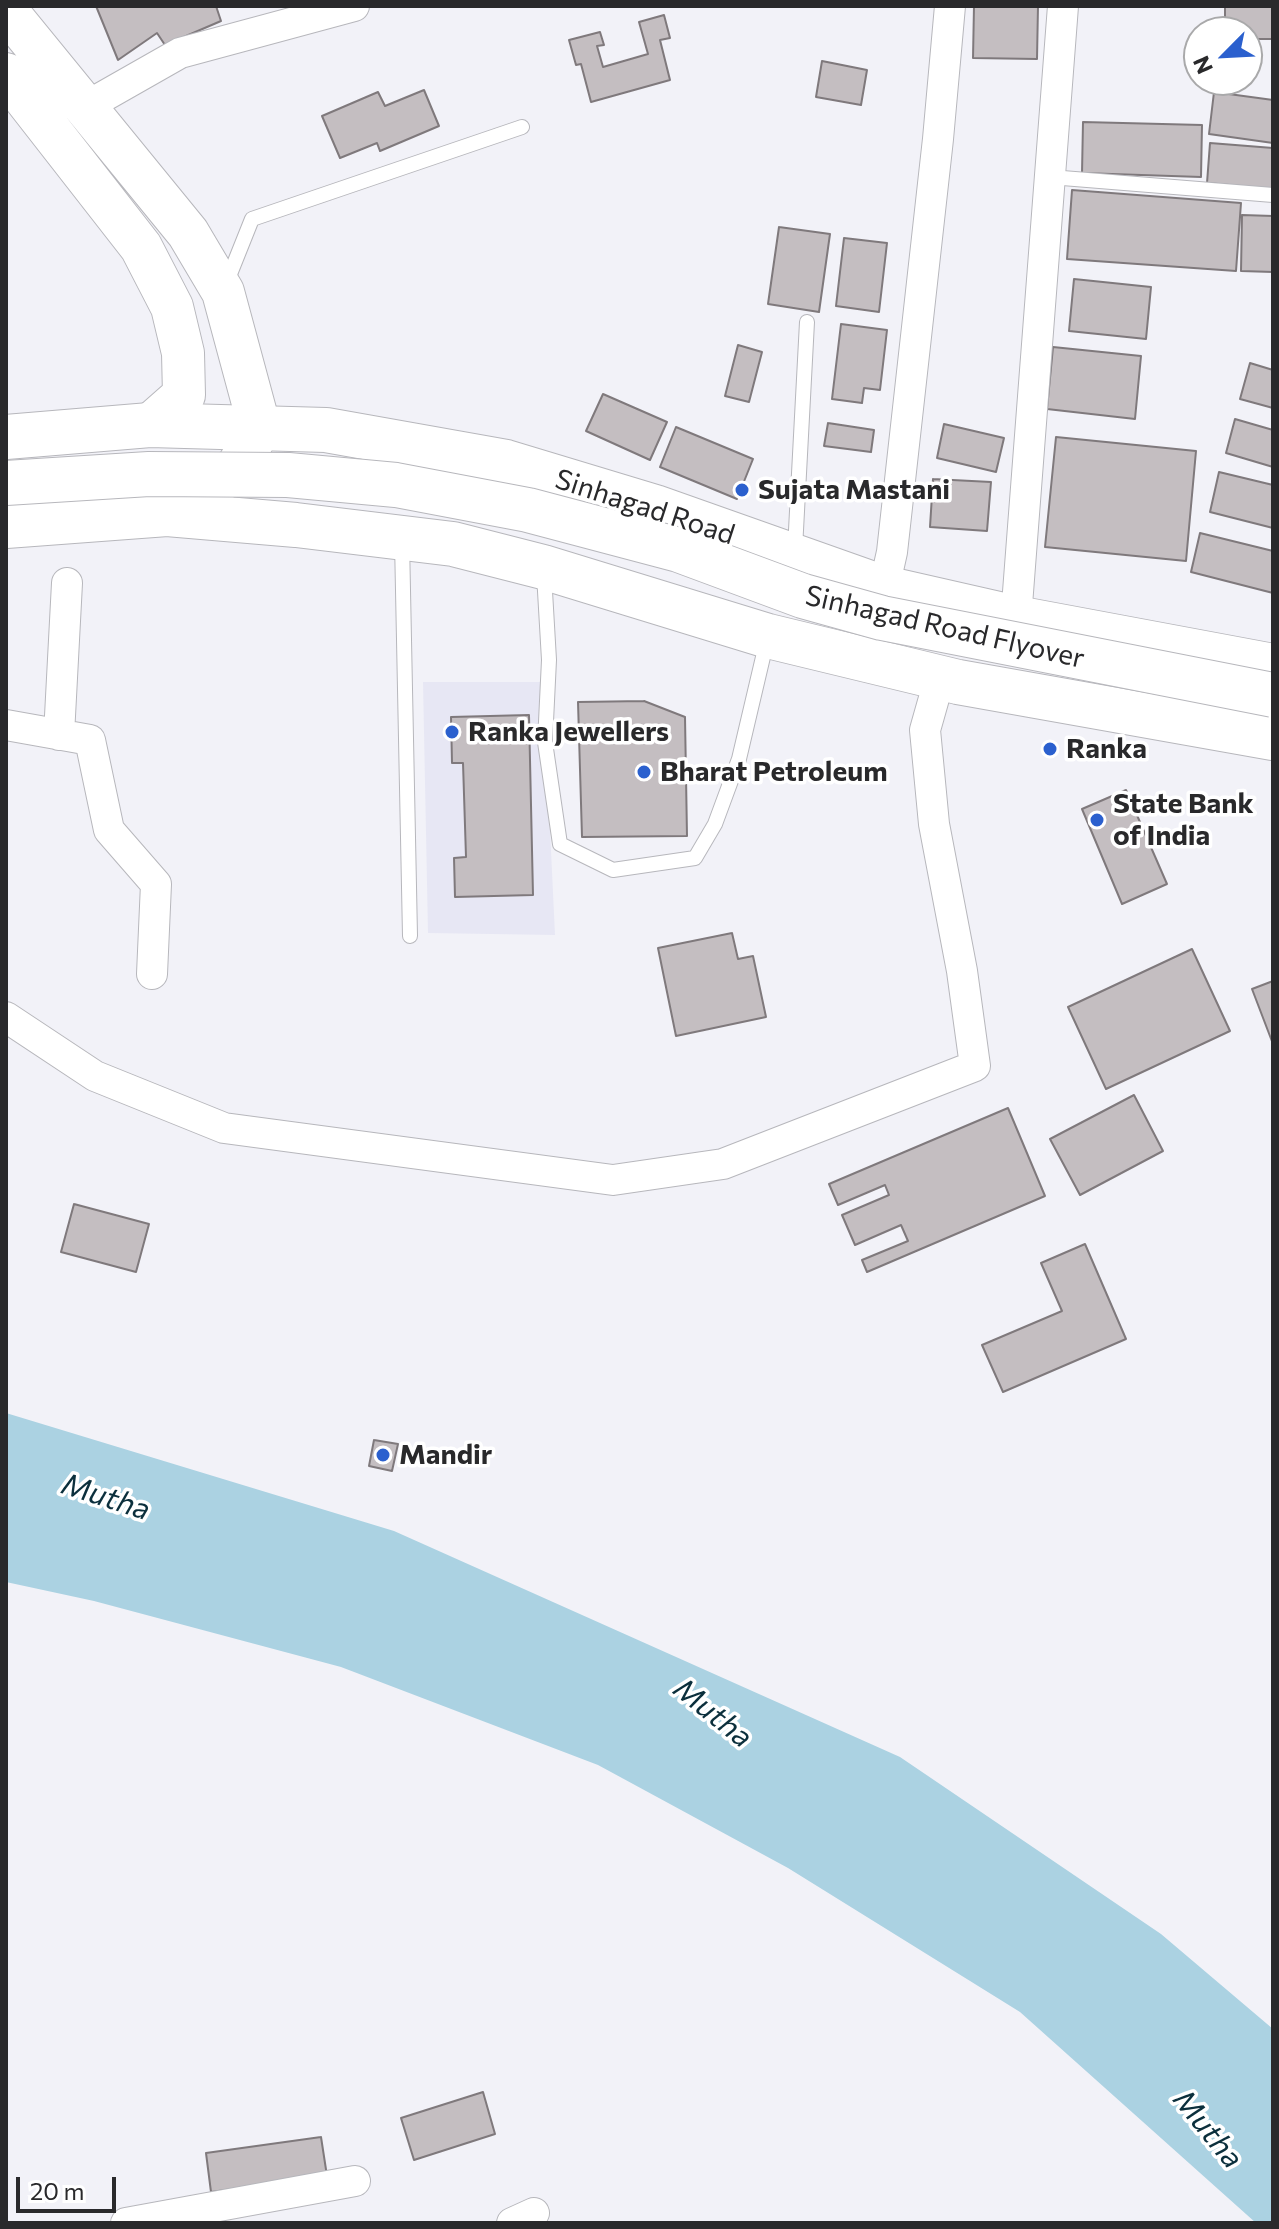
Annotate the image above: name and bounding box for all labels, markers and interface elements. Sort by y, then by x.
north arrow [1183,16,1263,96]
text: N [1187,52,1218,78]
street label: Sinhagad Road [551,462,739,552]
place label: Sujata Mastani [758,473,950,507]
marker: Sujata Mastani [733,481,751,499]
street label: Sinhagad Road Flyover [802,579,1088,675]
place label: Ranka Jewellers [468,715,669,749]
marker: Ranka Jewellers [443,723,461,741]
place label: Ranka [1066,732,1147,766]
marker: Ranka [1041,740,1059,758]
place label: Bharat Petroleum [660,755,888,789]
marker: Bharat Petroleum [635,763,653,781]
place label: State Bank of India [1113,787,1253,853]
marker: State Bank of India [1088,811,1106,829]
place label: Mandir [399,1438,492,1472]
marker: Mandir [374,1446,392,1464]
water label: Mutha [57,1466,155,1528]
water label: Mutha [666,1671,760,1755]
water label: Mutha [1166,2082,1250,2176]
scale bar [20,2161,120,2211]
text: 20 m [30,2176,84,2205]

